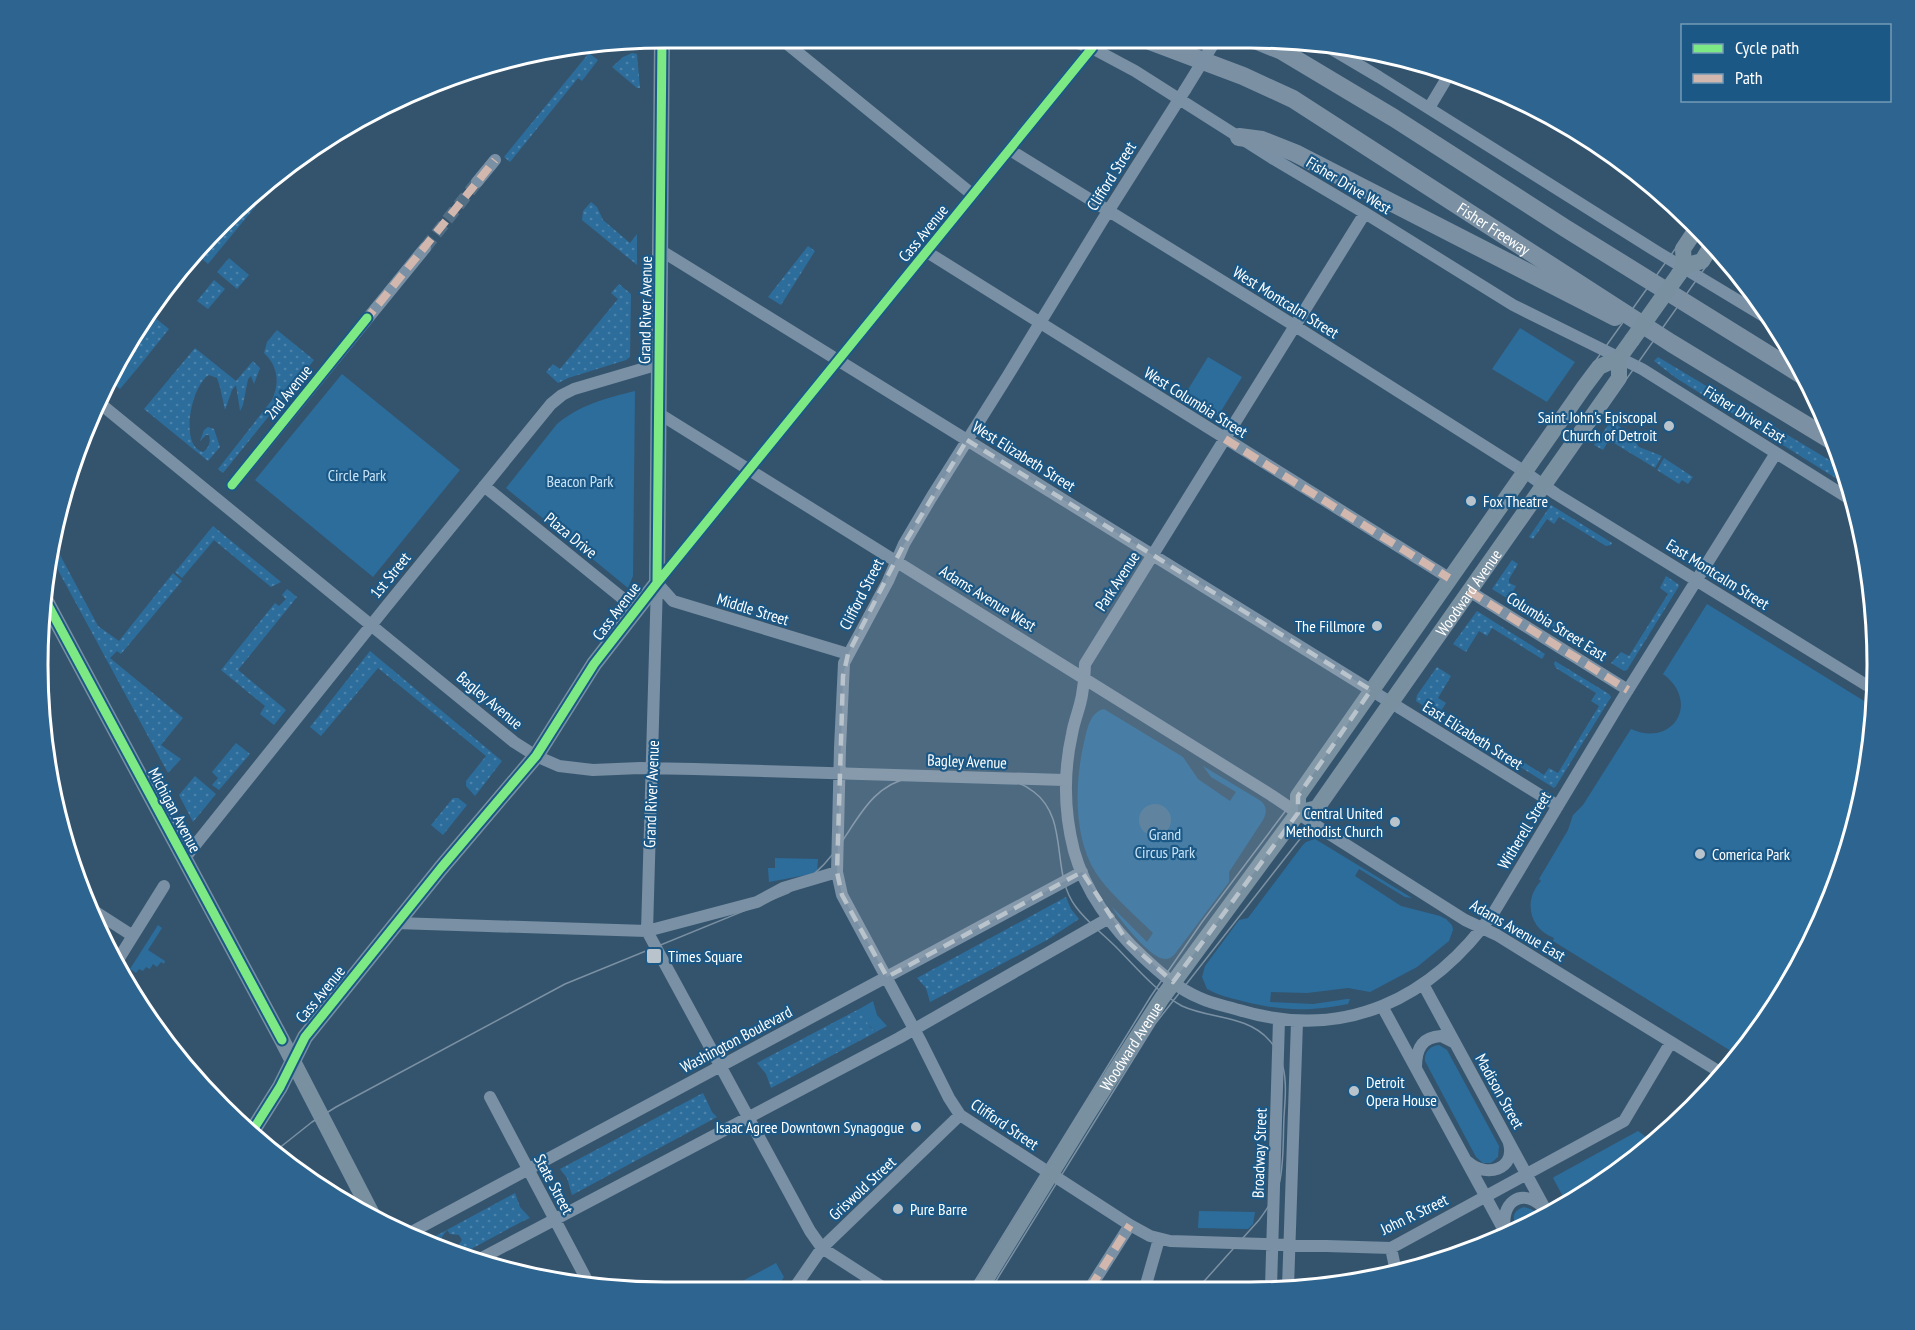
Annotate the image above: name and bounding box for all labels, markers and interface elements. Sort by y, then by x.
legend [1681,24,1891,102]
text: Cycle path [1735,36,1799,59]
text: Path [1735,66,1763,89]
street label: Clifford Street [1082,137,1140,214]
street label: Fisher Drive West [1303,152,1396,219]
street label: Fisher Freeway [1454,198,1534,260]
street label: Cass Avenue [894,200,952,266]
street label: Grand River Avenue [634,256,656,364]
street label: West Montcalm Street [1229,261,1343,343]
street label: 2nd Avenue [260,361,316,423]
street label: West Columbia Street [1141,362,1252,442]
street label: Fisher Drive East [1700,381,1790,447]
place label: Saint John's Episcopal Church of Detroit [1538,407,1658,445]
street label: West Elizabeth Street [969,416,1080,496]
marker: Saint John's Episcopal Church of Detroit [1662,419,1676,433]
park label: Circle Park [328,465,387,485]
park label: Beacon Park [546,471,614,491]
place label: Fox Theatre [1483,491,1548,511]
marker: Fox Theatre [1464,494,1478,508]
street label: Plaza Drive [541,508,601,562]
street label: East Montcalm Street [1663,534,1774,614]
street label: Woodward Avenue [1431,545,1506,640]
street label: 1st Street [365,547,415,602]
street label: Park Avenue [1090,548,1144,614]
street label: Clifford Street [835,554,888,633]
street label: Adams Avenue West [936,560,1040,636]
street label: Cass Avenue [588,578,644,644]
street label: Columbia Street East [1503,587,1611,665]
street label: Middle Street [715,589,792,630]
place label: The Fillmore [1295,616,1365,636]
marker: The Fillmore [1370,619,1384,633]
street label: Bagley Avenue [453,667,527,733]
street label: East Elizabeth Street [1419,696,1527,774]
street label: Grand River Avenue [639,740,663,848]
street label: Bagley Avenue [927,750,1007,772]
street label: Michigan Avenue [144,764,206,856]
street label: Witherell Street [1493,787,1555,873]
place label: Central United Methodist Church [1286,803,1383,841]
marker: Central United Methodist Church [1388,815,1402,829]
park label: Grand Circus Park [1135,824,1196,862]
place label: Comerica Park [1712,844,1791,864]
marker: Comerica Park [1693,847,1707,861]
street label: Adams Avenue East [1467,895,1570,966]
place label: Times Square [668,946,743,966]
marker: Times Square [645,947,663,965]
street label: Cass Avenue [291,961,349,1027]
street label: Woodward Avenue [1095,998,1167,1094]
street label: Washington Boulevard [677,1001,795,1077]
street label: Madison Street [1471,1050,1529,1133]
place label: Detroit Opera House [1366,1072,1437,1110]
marker: Detroit Opera House [1347,1084,1361,1098]
street label: Clifford Street [967,1094,1043,1154]
street label: Broadway Street [1247,1107,1271,1198]
place label: Isaac Agree Downtown Synagogue [715,1117,904,1137]
marker: Isaac Agree Downtown Synagogue [909,1120,923,1134]
street label: State Street [530,1151,578,1218]
street label: Griswold Street [824,1151,900,1224]
street label: John R Street [1376,1189,1451,1239]
place label: Pure Barre [910,1199,967,1219]
marker: Pure Barre [891,1202,905,1216]

